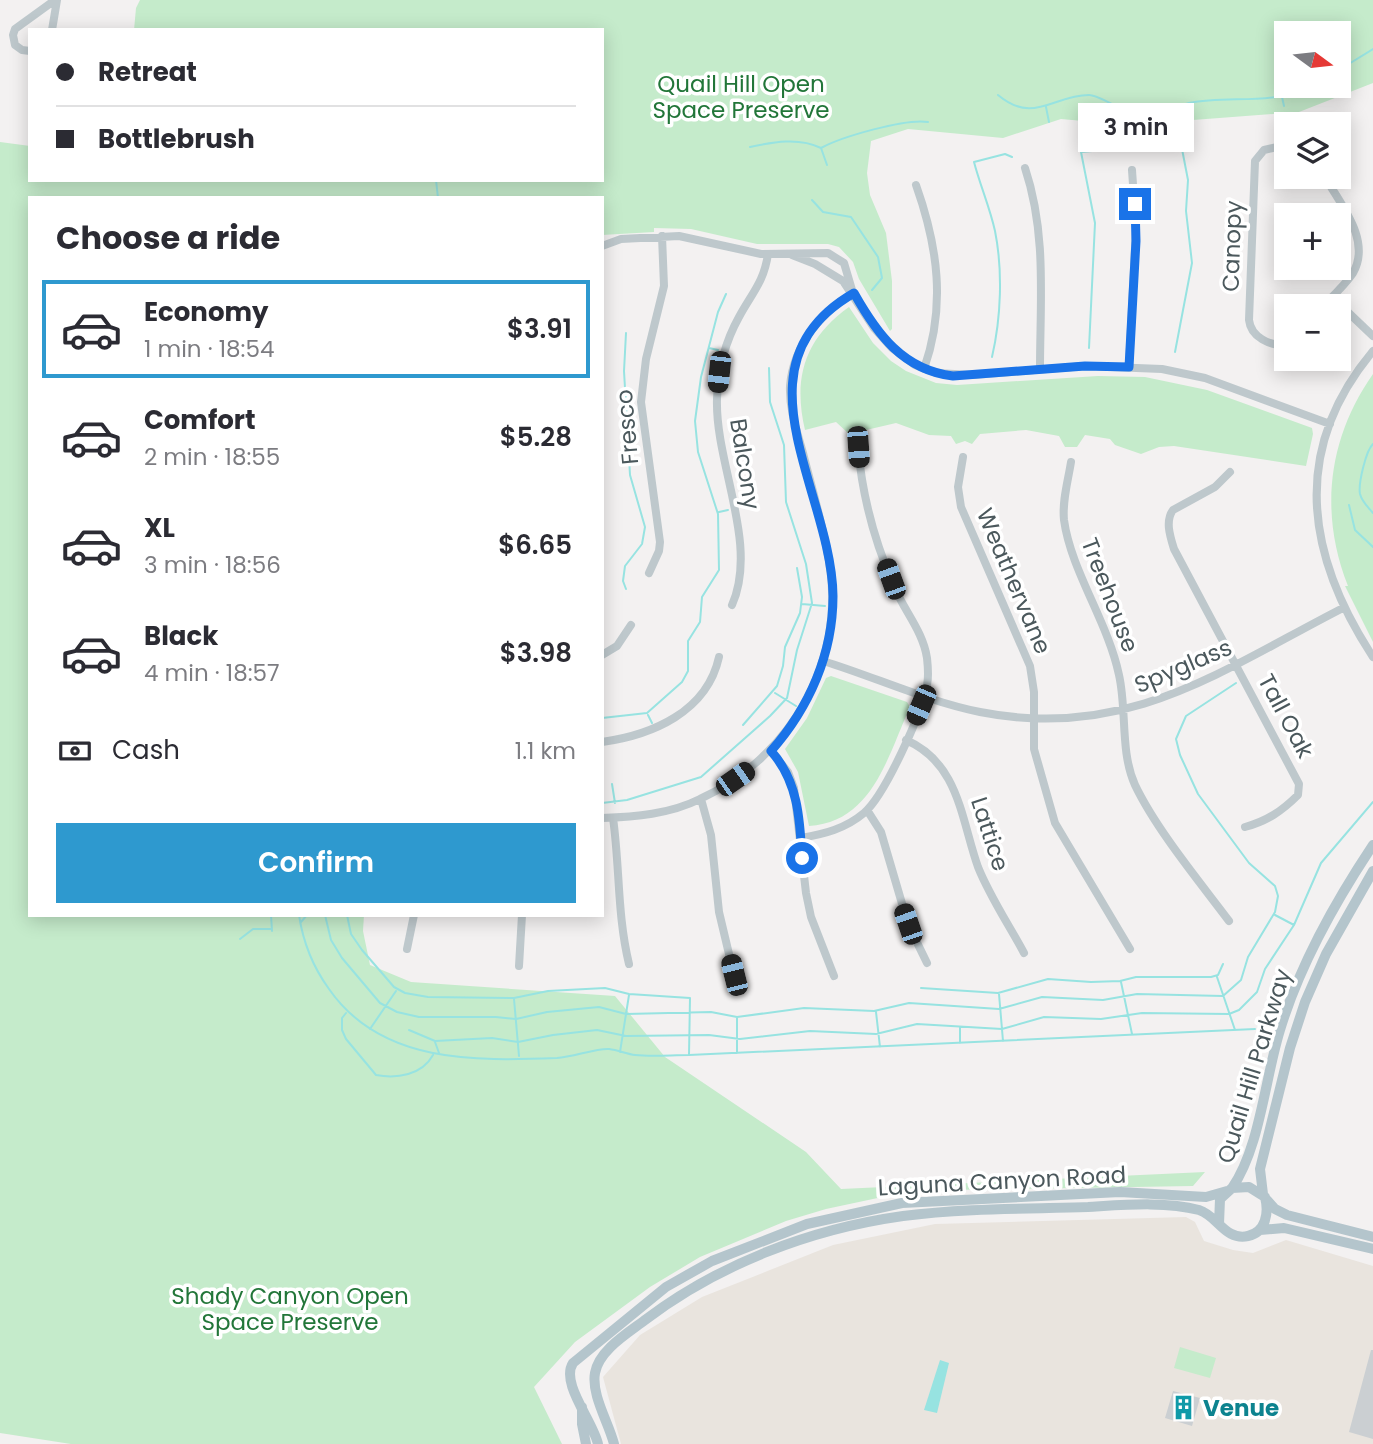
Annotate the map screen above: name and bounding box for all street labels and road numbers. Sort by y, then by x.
street label: Canopy [1214,200,1250,292]
street label: Fresco [608,388,646,466]
street label: Balcony [722,416,768,512]
street label: Weathervane [969,503,1059,659]
street label: Treehouse [1074,533,1146,657]
street label: Spyglass [1129,631,1237,701]
street label: Tall Oak [1251,668,1322,764]
street label: Lattice [963,793,1017,875]
street label: Quail Hill Parkway [1209,965,1299,1167]
street label: Laguna Canyon Road [877,1159,1127,1203]

